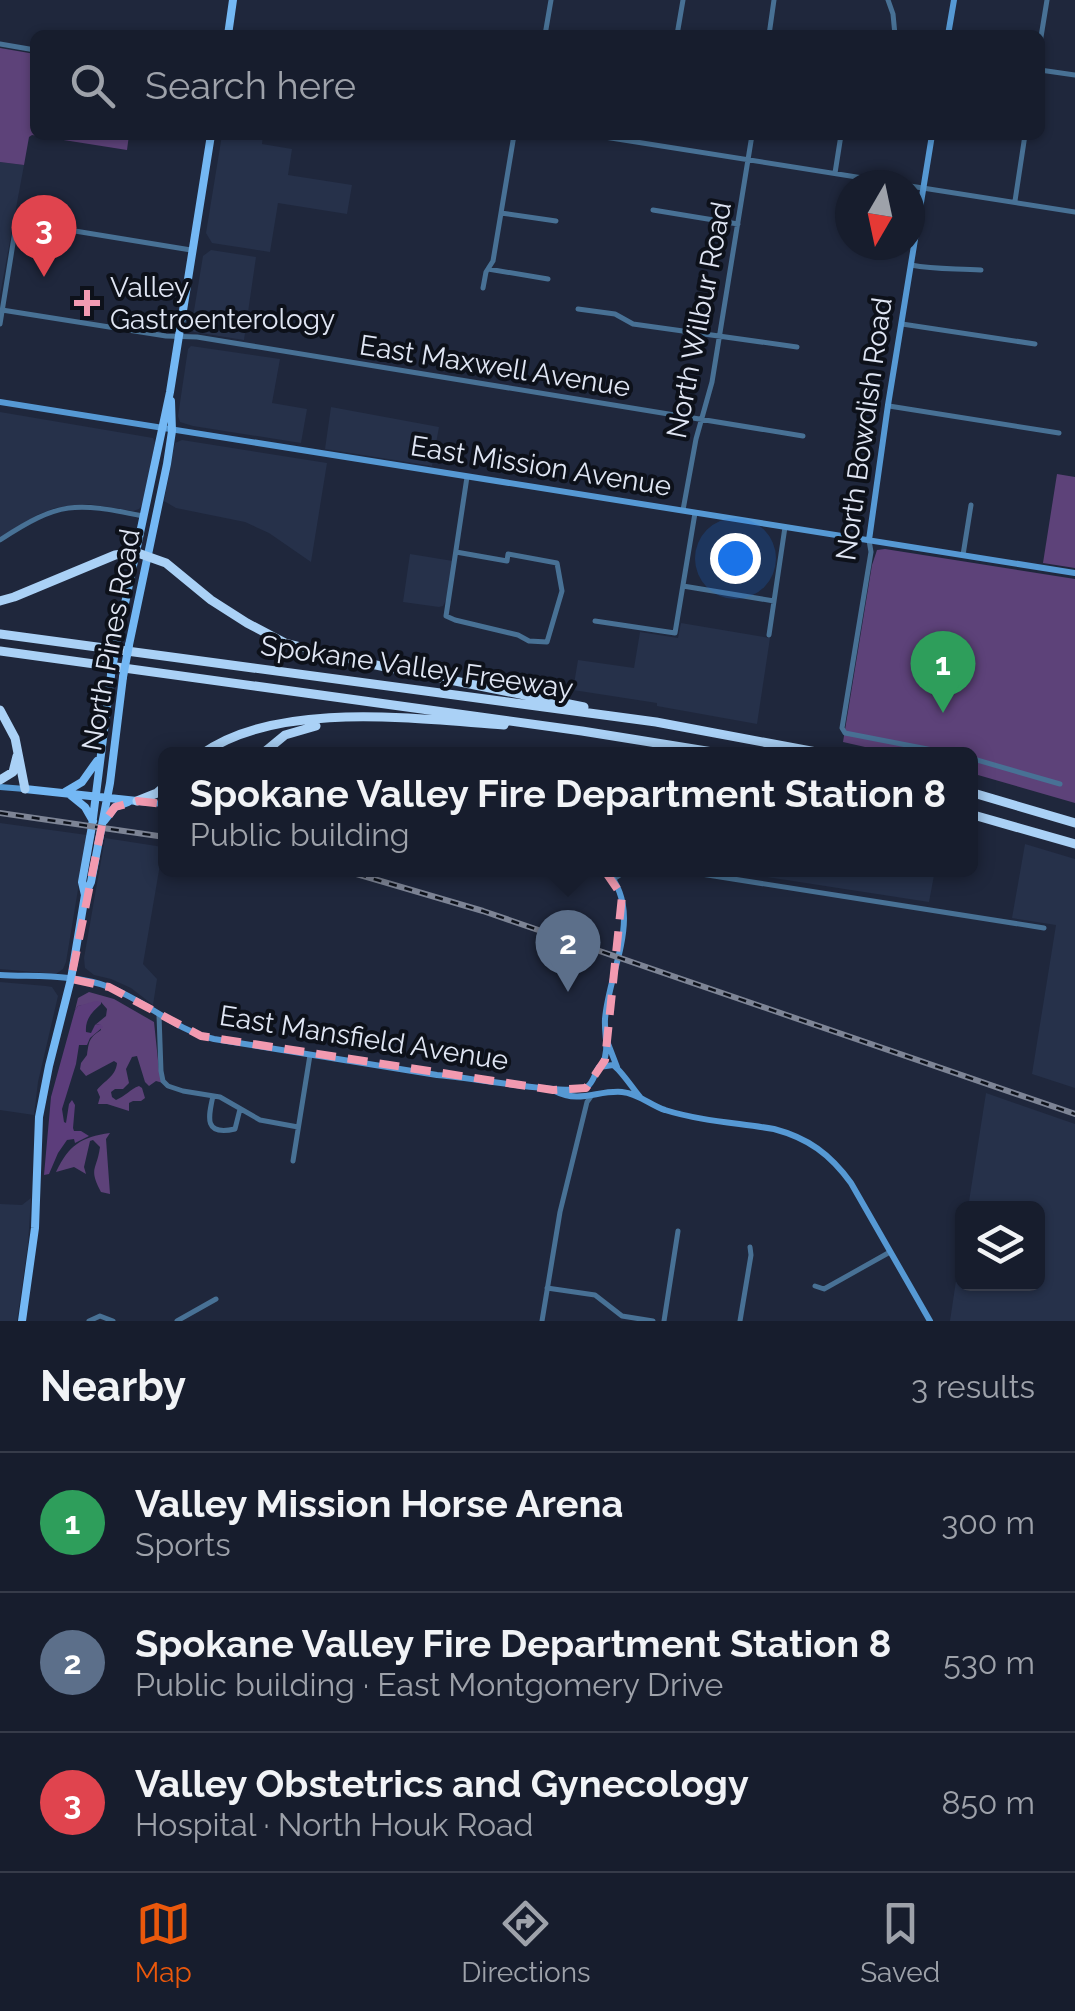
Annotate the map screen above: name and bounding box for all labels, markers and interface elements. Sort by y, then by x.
search box [30,30,1045,140]
icon: search [65,58,120,113]
text: Search here [145,63,356,108]
north arrow [835,170,925,260]
pin: 3 [12,194,76,277]
street label: North Wilbur Road [660,199,738,441]
place label: Valley Gastroenterology [110,271,335,336]
marker: Valley Gastroenterology [74,290,100,316]
street label: North Bowdish Road [829,295,899,563]
street label: East Maxwell Avenue [357,328,633,404]
street label: East Mission Avenue [408,429,674,503]
street label: North Pines Road [75,526,147,754]
your location [710,533,761,584]
street label: Spokane Valley Freeway [259,629,575,705]
pin: 1 [910,630,976,713]
popup [158,747,978,877]
text: Spokane Valley Fire Department Station 8 [190,771,946,816]
text: Public building [190,816,410,853]
pin: 2 [536,910,600,992]
street label: East Mansfield Avenue [217,999,511,1077]
map controls [955,1201,1045,1291]
button: layers [955,1201,1045,1291]
text: Nearby [40,1362,186,1411]
text: 3 results [911,1368,1035,1405]
text: Valley Mission Horse Arena [135,1481,623,1526]
text: 1 [65,1504,80,1541]
text: 300 m [941,1504,1035,1541]
text: Sports [135,1526,231,1563]
text: Spokane Valley Fire Department Station 8 [135,1621,891,1666]
text: 2 [63,1644,82,1681]
text: 530 m [943,1644,1035,1681]
text: Public building · East Montgomery Drive [135,1666,723,1703]
text: Valley Obstetrics and Gynecology [135,1761,749,1806]
text: 3 [64,1784,81,1821]
text: 850 m [941,1784,1035,1821]
text: Hospital · North Houk Road [135,1806,533,1843]
tab: Map [135,1896,192,1989]
tab: Directions [461,1896,591,1989]
tab: Saved [860,1896,940,1989]

